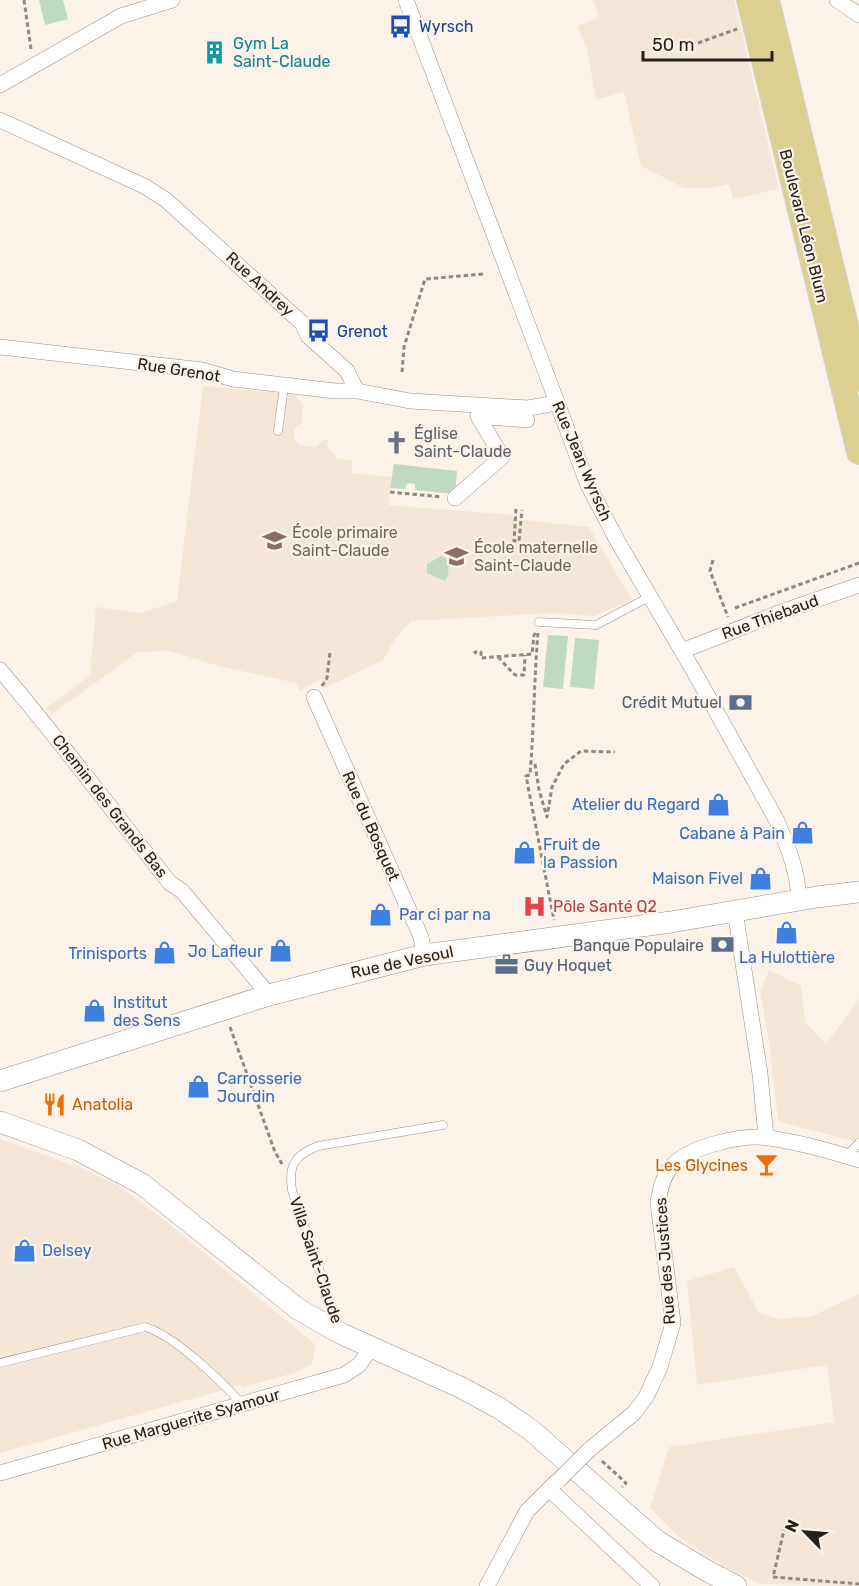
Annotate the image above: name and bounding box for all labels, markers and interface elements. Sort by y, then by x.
bus stop icon: Wyrsch [388,13,414,39]
place label: Wyrsch [419,17,473,36]
scale bar [643,24,772,62]
place label: Gym La Saint-Claude [233,34,331,71]
text: 50 m [652,34,695,56]
building icon: Gym La Saint-Claude [202,39,228,65]
street label: Boulevard Léon Blum [776,147,832,305]
street label: Rue Andrey [222,248,298,320]
bus stop icon: Grenot [306,318,332,344]
place label: Grenot [337,322,388,341]
street label: Rue Grenot [136,354,222,386]
street label: Rue Jean Wyrsch [548,398,616,524]
place label: Église Saint-Claude [414,424,512,461]
church icon: Église Saint-Claude [383,429,409,455]
place label: École primaire Saint-Claude [292,523,398,560]
school or university icon: École primaire Saint-Claude [261,528,287,554]
place label: École maternelle Saint-Claude [474,538,598,575]
school or university icon: École maternelle Saint-Claude [443,543,469,569]
street label: Rue Thiebaud [719,591,821,643]
bank icon: Crédit Mutuel [727,689,753,715]
place label: Crédit Mutuel [622,693,722,712]
street label: Chemin des Grands Bas [48,731,172,881]
street label: Rue du Bosquet [338,768,404,884]
shop icon: Atelier du Regard [705,791,731,817]
place label: Atelier du Regard [572,795,700,814]
shop icon: Cabane à Pain [790,820,816,846]
place label: Cabane à Pain [679,824,785,843]
place label: Fruit de la Passion [543,835,618,872]
shop icon: Fruit de la Passion [512,840,538,866]
shop icon: Maison Fivel [748,865,774,891]
place label: Maison Fivel [652,869,743,888]
hospital icon: Pôle Santé Q2 [522,893,548,919]
place label: Pôle Santé Q2 [553,897,657,916]
shop icon: Par ci par na [368,901,394,927]
place label: Par ci par na [399,905,491,924]
shop icon: La Hulottière [774,919,800,945]
bank icon: Banque Populaire [709,932,735,958]
place label: Banque Populaire [573,936,704,955]
shop icon: Jo Lafleur [268,938,294,964]
shop icon: Trinisports [152,940,178,966]
place label: Jo Lafleur [188,942,263,961]
street label: Rue de Vesoul [349,942,455,982]
place label: Trinisports [68,944,147,963]
place label: La Hulottière [739,948,835,967]
office icon: Guy Hoquet [493,952,519,978]
place label: Guy Hoquet [524,956,612,975]
place label: Institut des Sens [113,993,180,1030]
shop icon: Institut des Sens [82,998,108,1024]
place label: Carrosserie Jourdin [217,1069,302,1106]
shop icon: Carrosserie Jourdin [186,1074,212,1100]
restaurant icon: Anatolia [41,1091,67,1117]
place label: Anatolia [72,1095,133,1114]
bar icon: Les Glycines [753,1152,779,1178]
place label: Les Glycines [655,1156,748,1175]
street label: Villa Saint-Claude [285,1194,347,1326]
street label: Rue des Justices [651,1197,679,1325]
shop icon: Delsey [11,1237,37,1263]
place label: Delsey [42,1241,92,1260]
street label: Rue Marguerite Syamour [100,1384,282,1454]
north arrow [775,1502,835,1562]
text: N [781,1517,803,1535]

